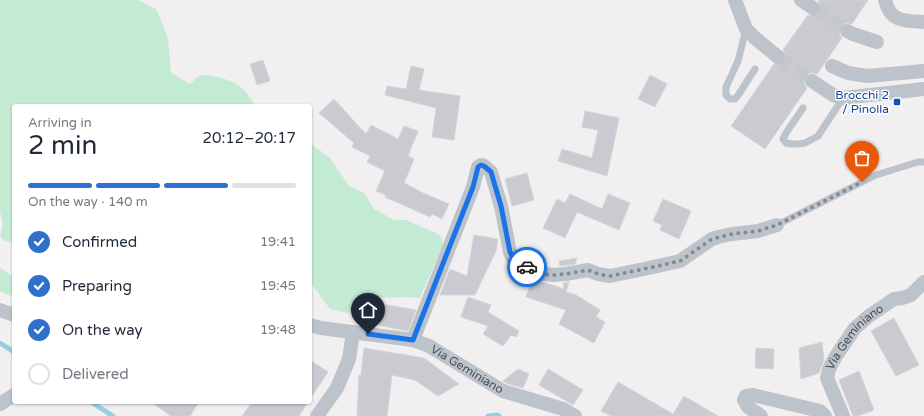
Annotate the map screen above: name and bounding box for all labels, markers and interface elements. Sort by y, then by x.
place label: Brocchi 2 / Pinolla [835,88,889,116]
marker: Brocchi 2 / Pinolla [892,97,902,107]
text: Arriving in [28,115,92,131]
text: 20:12–20:17 [203,129,296,147]
text: 2 min [28,130,97,161]
pin [845,141,879,182]
icon: bag [851,147,873,169]
text: On the way · 140 m [28,194,148,210]
icon: check [28,231,50,253]
text: Confirmed [62,233,137,251]
text: 19:41 [260,234,296,250]
courier [507,247,547,287]
icon: car [516,256,538,278]
icon: check [28,275,50,297]
text: Preparing [62,277,132,295]
text: 19:45 [260,278,296,294]
pin [351,293,385,334]
icon: home [357,299,379,321]
street label: Via Geminiano [823,301,886,372]
icon: check [28,319,50,341]
text: On the way [62,321,142,339]
text: 19:48 [260,322,296,338]
street label: Via Geminiano [428,342,506,397]
text: Delivered [62,365,129,383]

